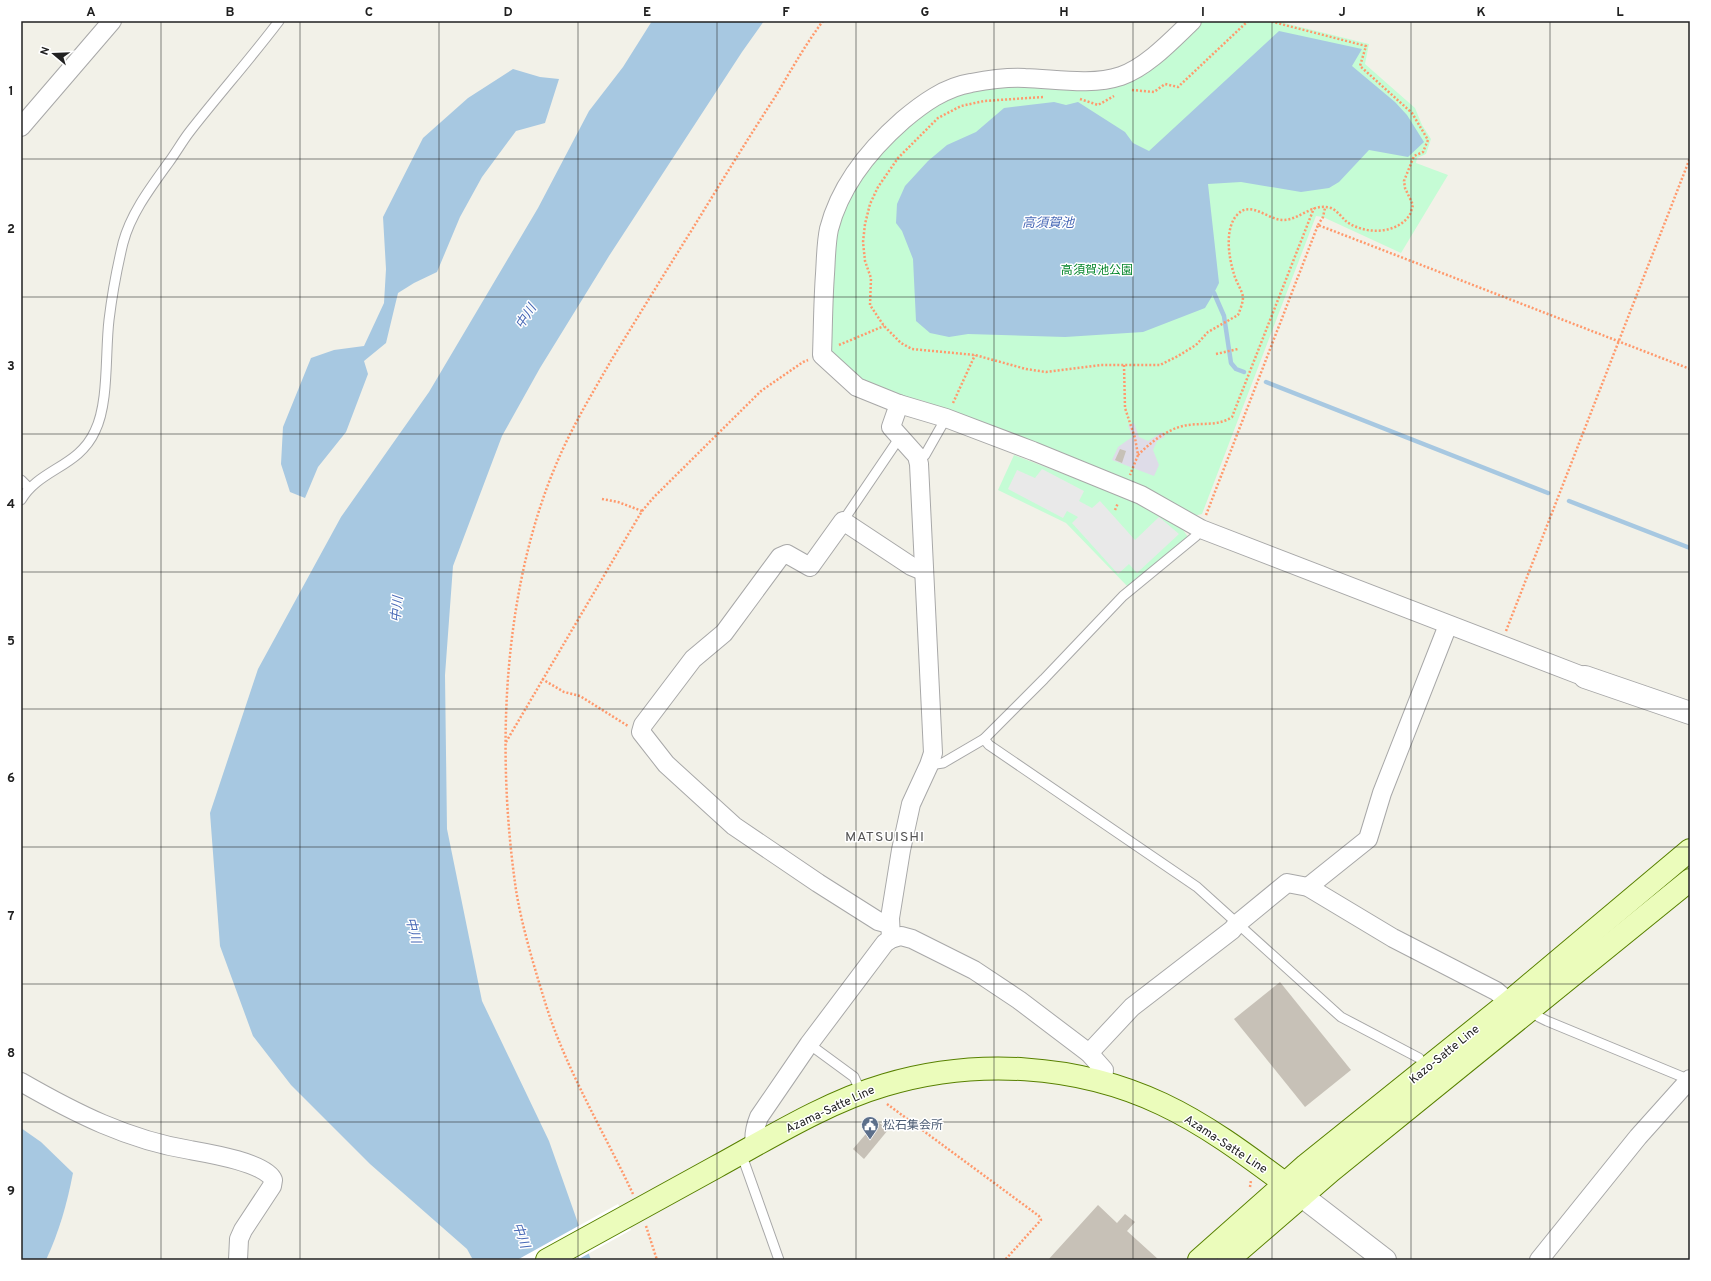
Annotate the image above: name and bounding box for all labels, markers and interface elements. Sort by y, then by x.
text: A [86,5,96,21]
text: B [226,5,235,21]
text: C [365,5,373,21]
text: D [503,5,513,21]
text: E [643,5,651,21]
text: F [782,5,790,21]
text: G [921,5,930,21]
text: H [1059,5,1069,21]
text: I [1201,5,1205,21]
text: J [1338,5,1346,21]
text: K [1476,5,1486,21]
text: L [1616,5,1624,21]
north arrow [34,34,74,74]
text: N [38,45,53,57]
text: 1 [8,84,14,100]
water label: 高須賀池 [1022,216,1076,232]
text: 2 [7,222,15,238]
park label: 高須賀池公園 [1061,263,1133,279]
water label: 中川 [513,300,542,332]
text: 3 [7,359,15,375]
text: 4 [7,497,15,513]
water label: 中川 [389,594,407,623]
text: 5 [7,634,15,650]
text: 6 [7,771,15,787]
district label: MATSUISHI [845,829,925,846]
text: 7 [8,909,15,925]
water label: 中川 [401,916,423,947]
street label: Kazo-Satte Line [1406,1022,1483,1088]
text: 8 [7,1046,15,1062]
street label: Azama-Satte Line [783,1082,877,1138]
street label: Azama-Satte Line [1181,1112,1270,1178]
public building icon: 松石集会所 [860,1115,880,1140]
place label: 松石集会所 [883,1118,943,1134]
text: 9 [7,1184,15,1200]
water label: 中川 [508,1221,533,1253]

